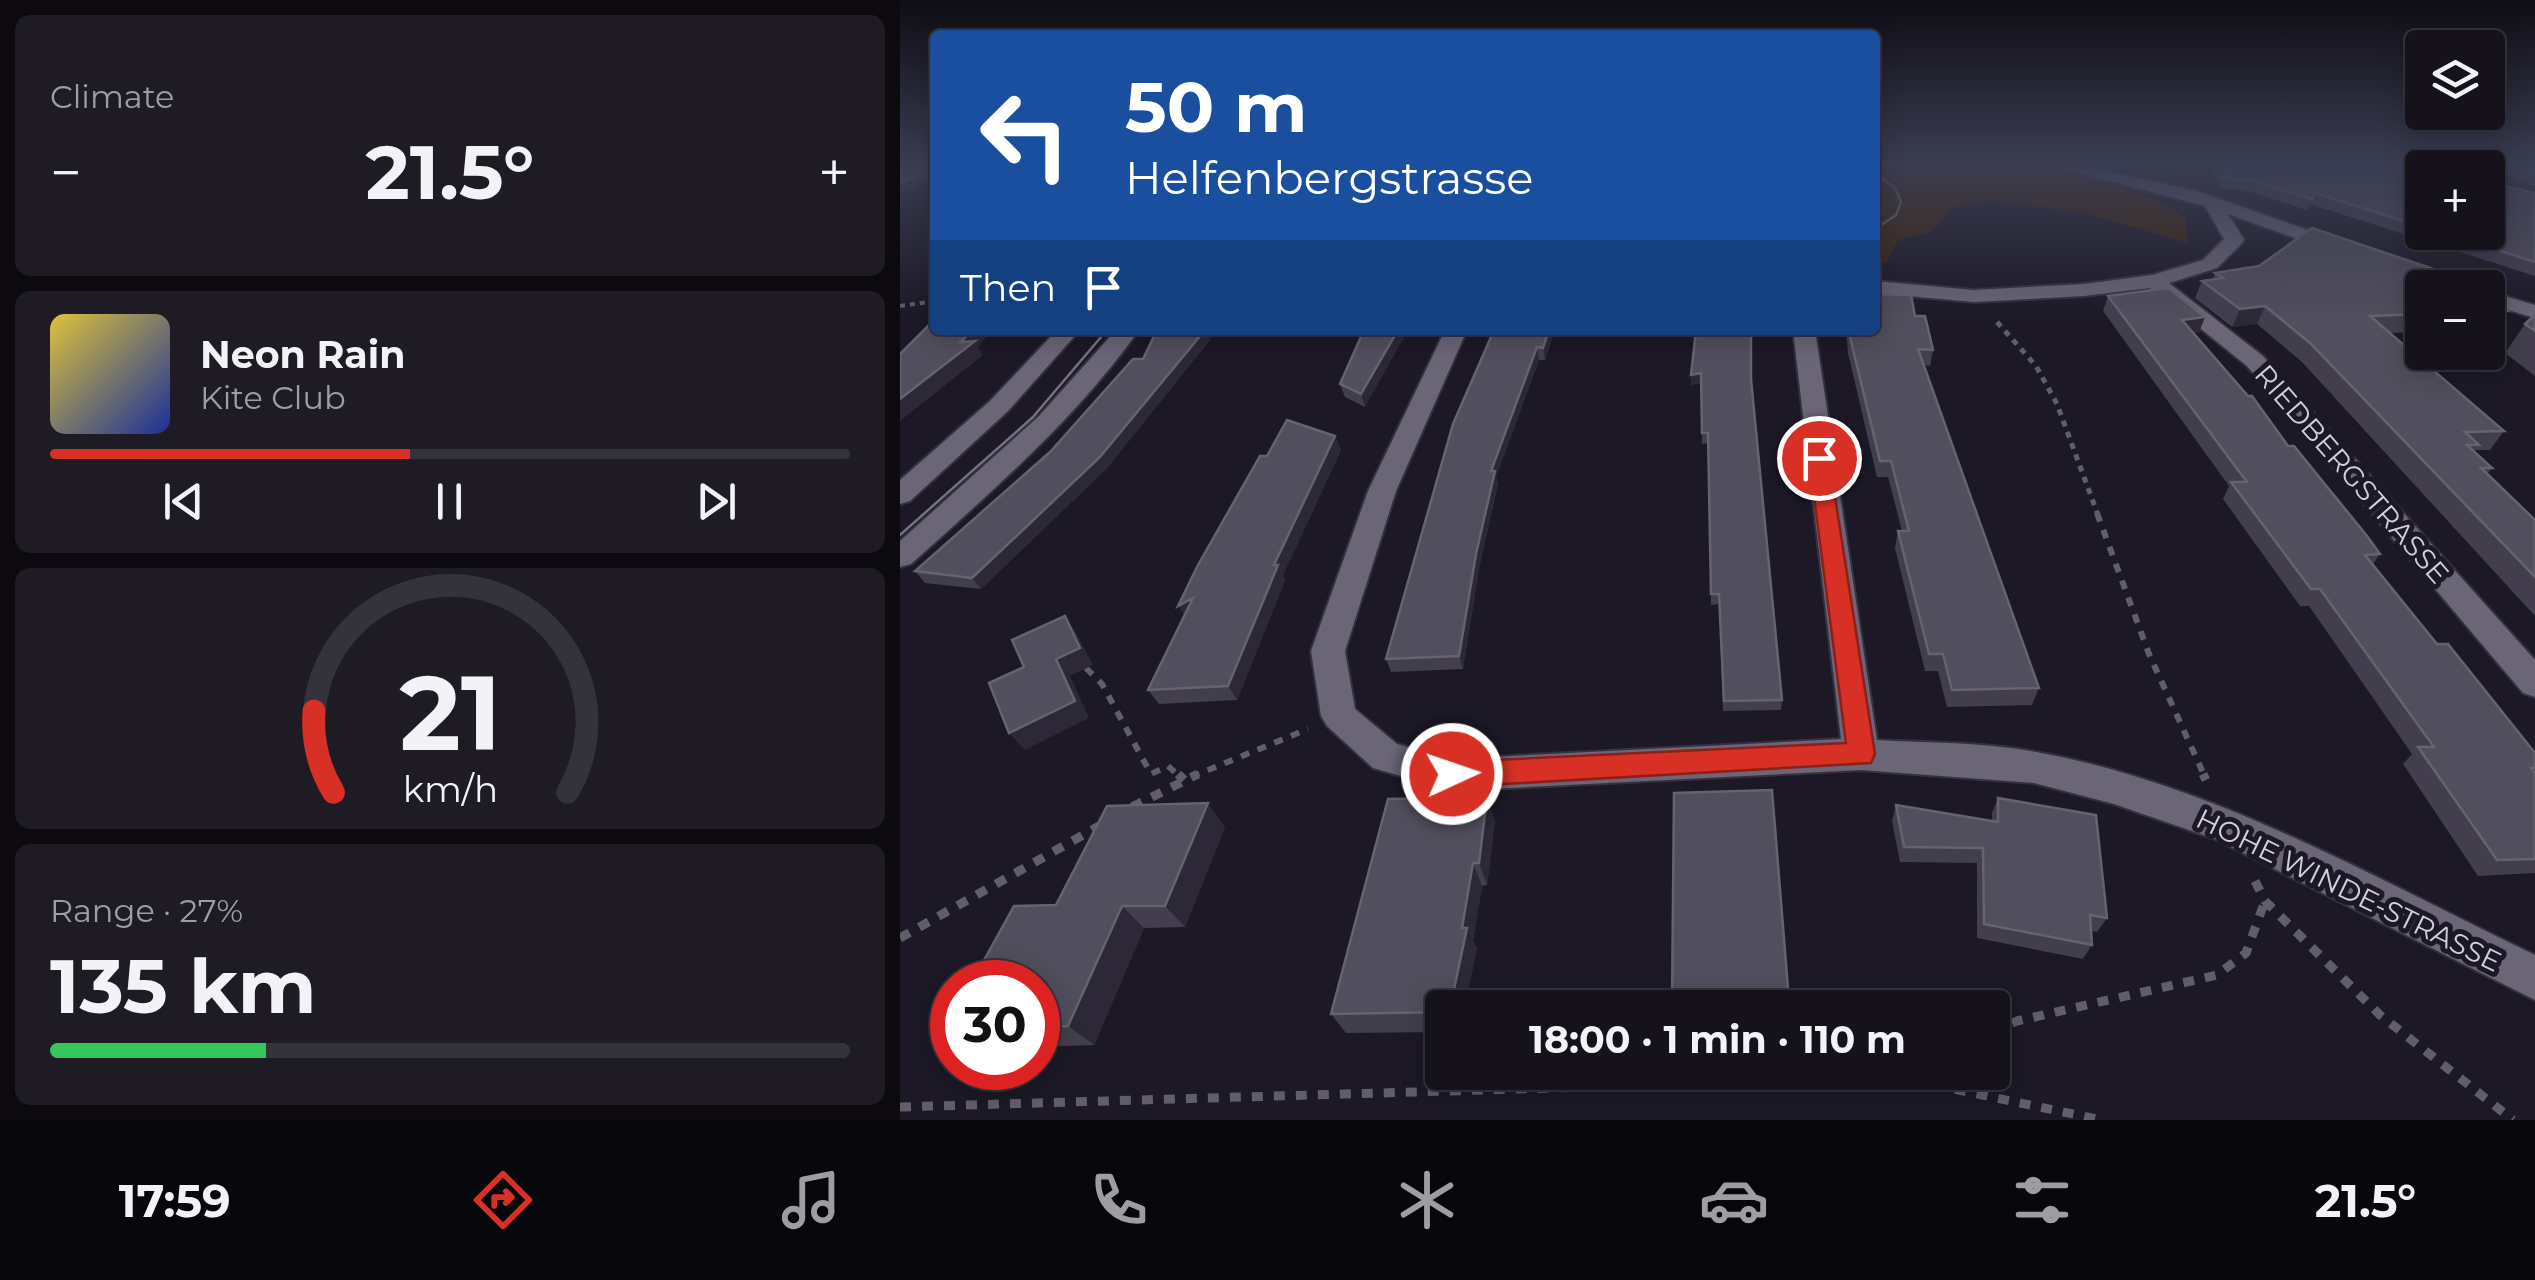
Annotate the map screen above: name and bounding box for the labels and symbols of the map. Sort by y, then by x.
street label: RIEDBERGSTRASSE [2248,358,2456,590]
pin [1777,416,1862,501]
position arrow [1400,722,1504,826]
street label: HOHE WINDE-STRASSE [2191,801,2507,979]
speed limit sign: 30 [930,960,1060,1090]

